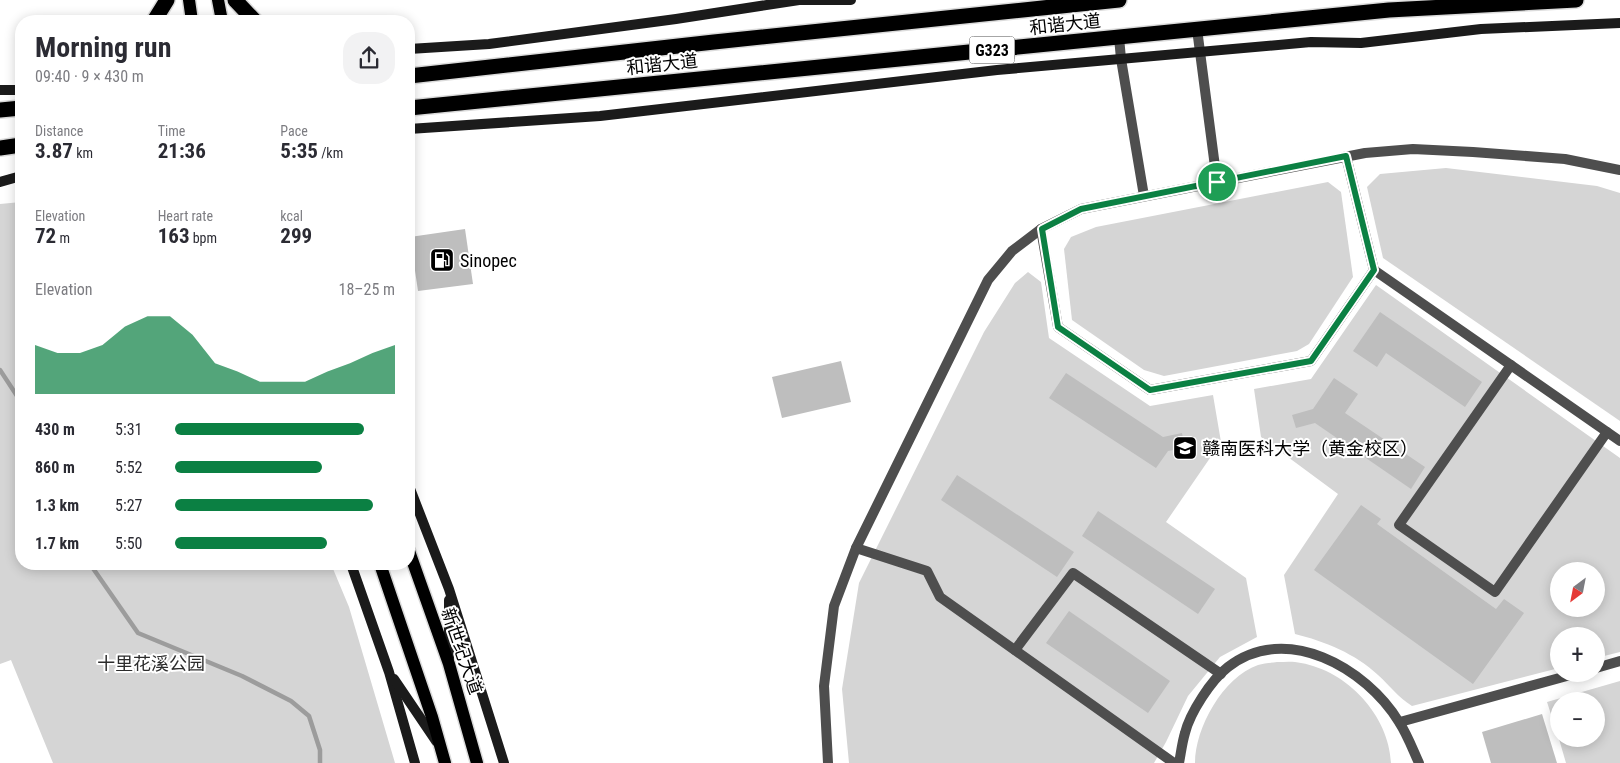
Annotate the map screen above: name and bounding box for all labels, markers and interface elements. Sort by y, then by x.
street label: 和谐大道 [1028,10,1102,38]
text: Morning run [35,31,171,64]
button: share [343,32,395,84]
road number: G323 [970,36,1014,64]
street label: 和谐大道 [625,50,699,78]
text: 09:40 · 9 × 430 m [35,67,144,86]
text: Distance [35,123,83,139]
text: Time [158,123,185,139]
text: Pace [280,123,308,139]
text: 3.87 [35,139,73,163]
text: 21:36 [158,139,206,163]
text: 5:35 [280,139,318,163]
text: km [73,145,93,161]
text: /km [318,145,343,161]
pin [1196,161,1238,203]
icon: arrive [1203,168,1231,196]
text: Elevation [35,208,85,224]
text: Heart rate [158,208,213,224]
text: kcal [280,208,303,224]
text: 72 [35,224,56,248]
text: 163 [158,224,190,248]
text: 299 [280,224,312,248]
text: m [56,230,70,246]
text: bpm [190,230,217,246]
fuel station icon: Sinopec [429,247,455,273]
place label: Sinopec [460,250,517,271]
text: Elevation [35,280,93,299]
text: 18–25 m [339,280,395,299]
text: 430 m [35,420,75,439]
text: 5:31 [115,420,142,439]
school or university icon: 赣南医科大学（黄金校区） [1172,435,1198,461]
place label: 赣南医科大学（黄金校区） [1202,438,1418,459]
text: 860 m [35,458,75,477]
text: 5:52 [115,458,142,477]
text: 1.3 km [35,496,79,515]
text: 5:27 [115,496,142,515]
text: 1.7 km [35,534,79,553]
text: 5:50 [115,534,142,553]
north arrow [1550,562,1605,618]
map controls [1550,562,1605,747]
street label: 新世纪大道 [437,605,487,697]
button: + [1550,627,1605,682]
park label: 十里花溪公园 [97,653,205,674]
button: − [1550,692,1605,747]

